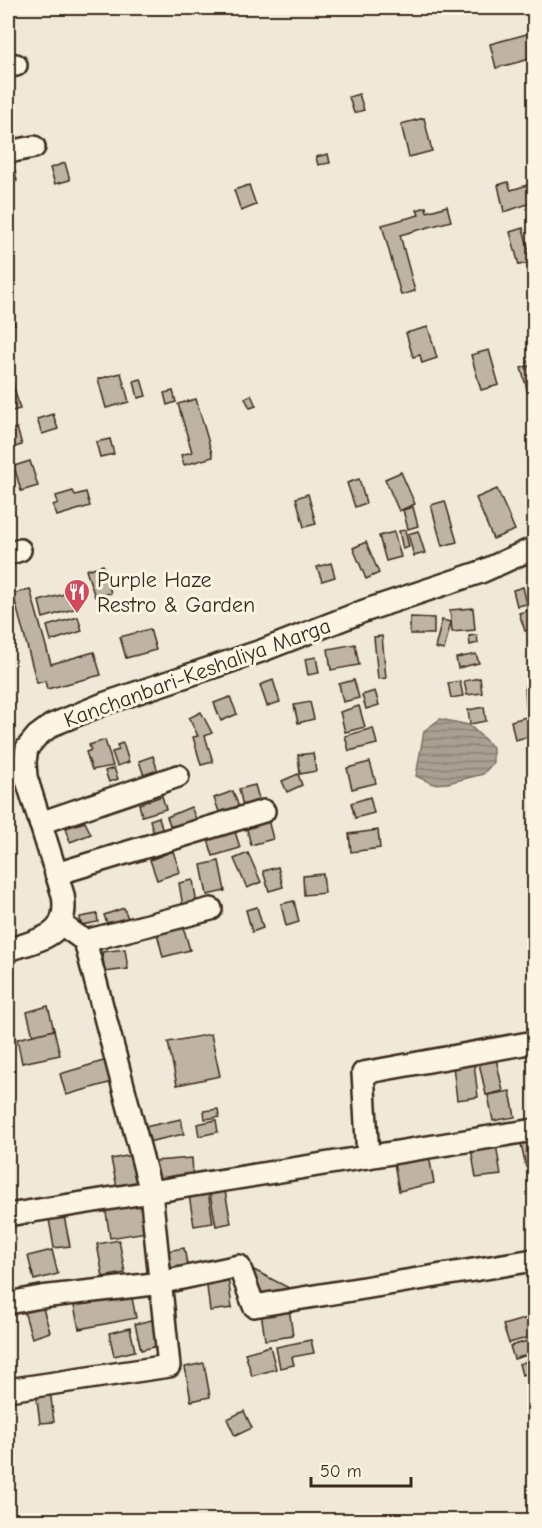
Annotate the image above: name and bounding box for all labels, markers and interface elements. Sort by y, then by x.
place label: Purple Haze Restro & Garden [97,567,255,618]
restaurant icon: Purple Haze Restro & Garden [62,577,92,615]
street label: Kanchanbari-Keshaliya Marga [60,613,334,733]
scale bar [311,1450,412,1488]
text: 50 m [320,1461,362,1482]

